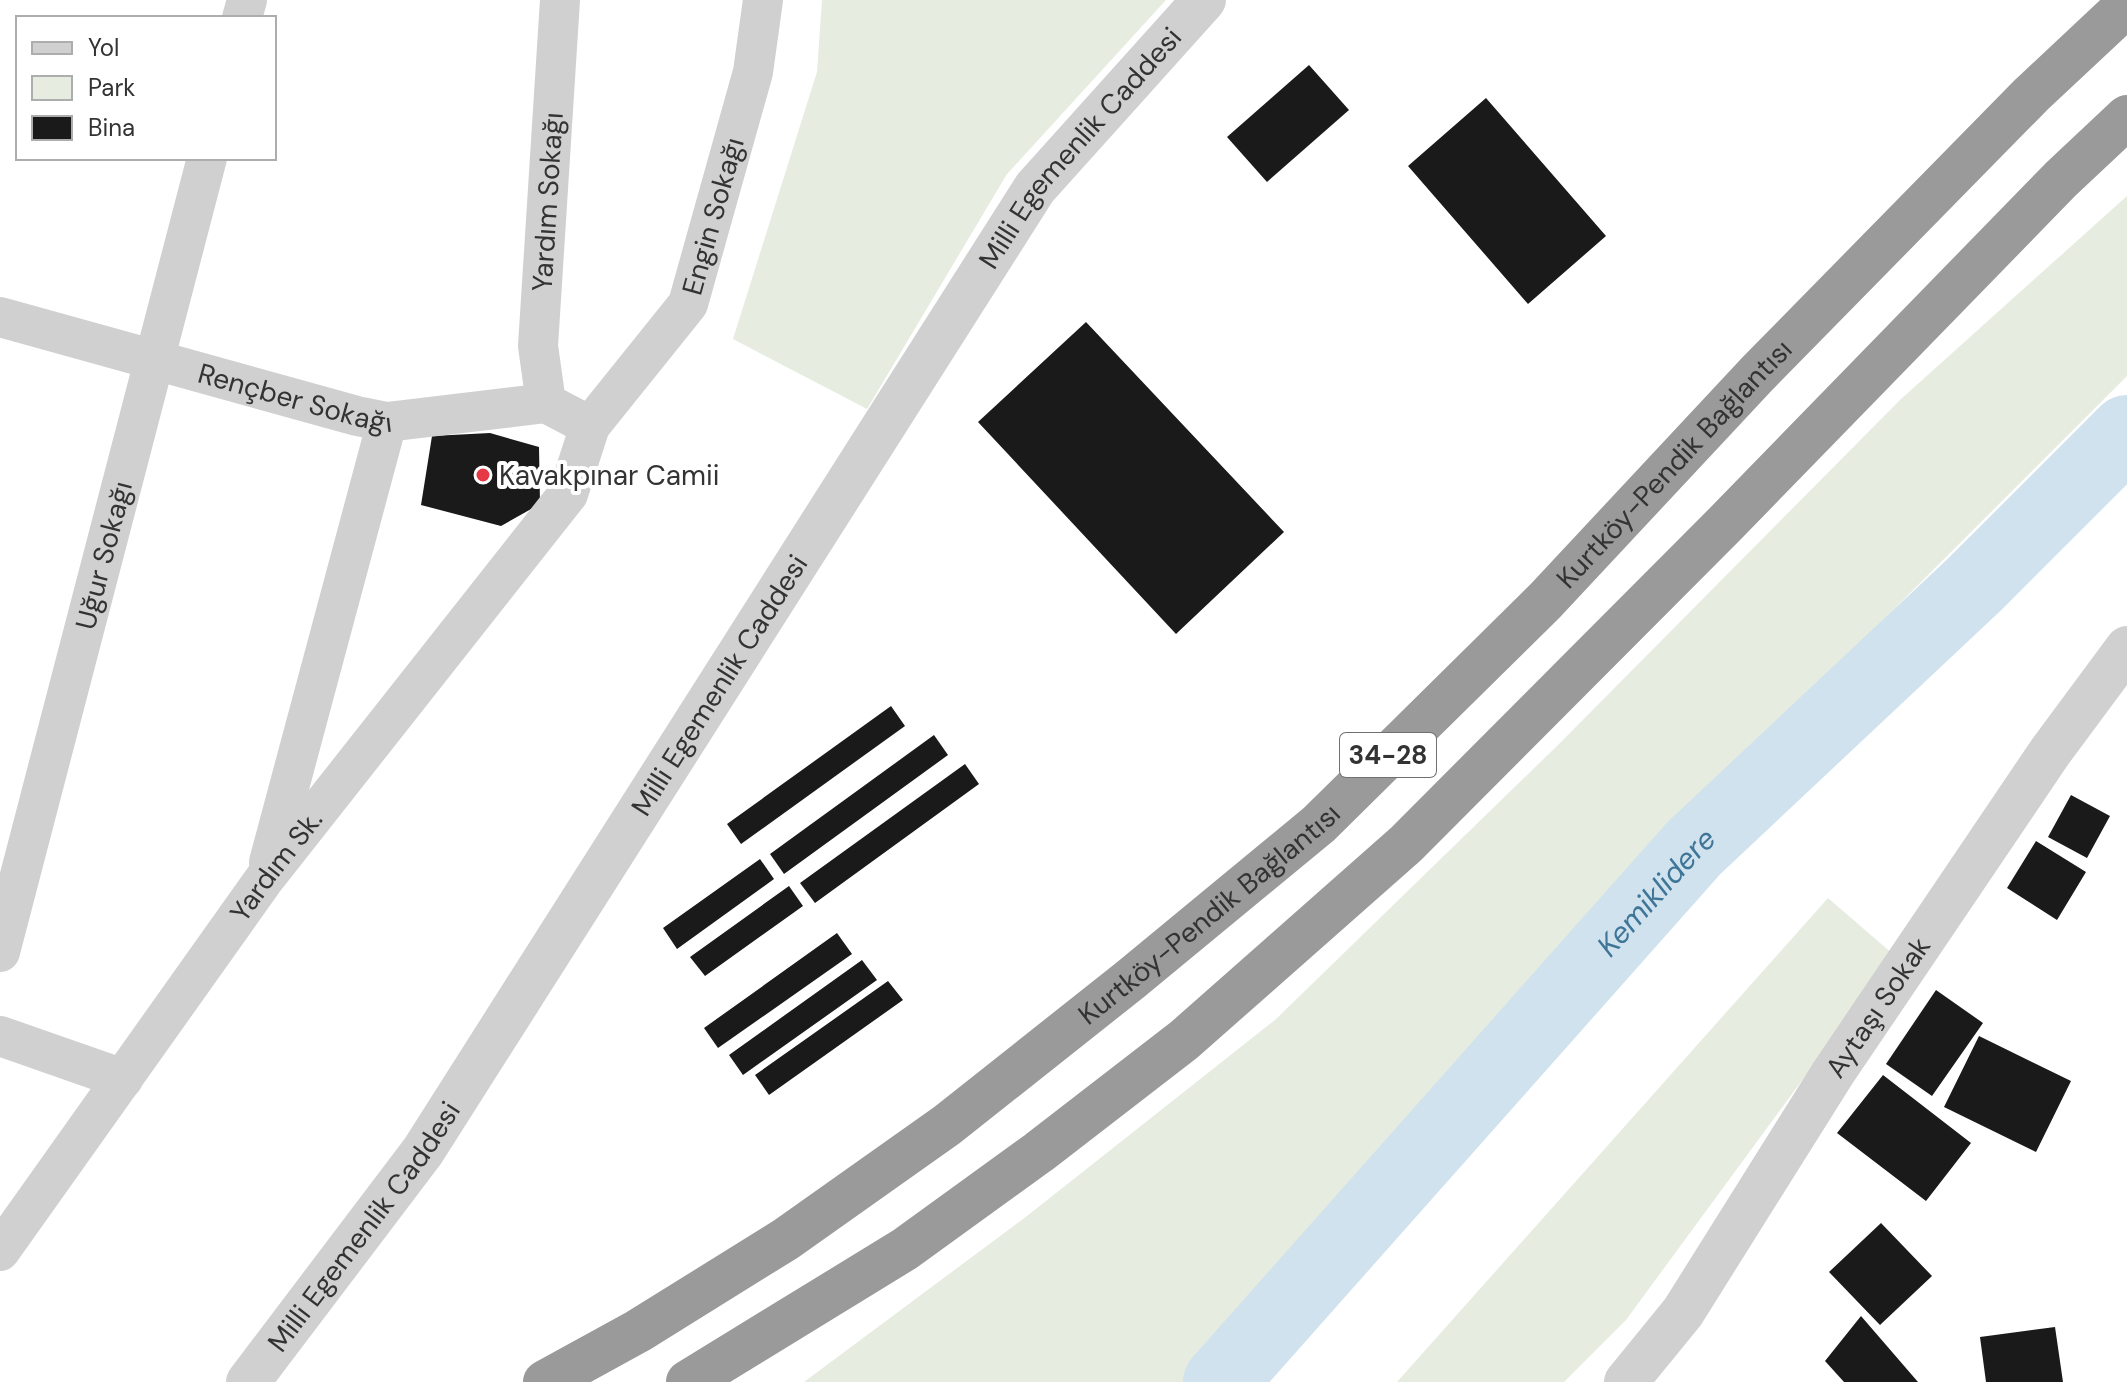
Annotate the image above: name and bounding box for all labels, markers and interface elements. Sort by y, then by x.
legend [16,16,276,160]
street label: Milli Egemenlik Caddesi [970,19,1189,276]
text: Yol [88,32,119,63]
text: Park [88,72,135,103]
street label: Yardım Sokağı [523,111,571,293]
text: Bina [88,112,135,143]
street label: Engin Sokağı [673,133,752,299]
street label: Kurtköy-Pendik Bağlantısı [1548,331,1800,596]
street label: Rençber Sokağı [194,354,394,441]
place label: Kavakpınar Camii [499,457,719,494]
marker: Kavakpınar Camii [474,466,492,484]
street label: Uğur Sokağı [66,477,140,633]
street label: Milli Egemenlik Caddesi [622,547,816,823]
road number: 34-28 [1340,733,1436,777]
street label: Kurtköy-Pendik Bağlantısı [1070,795,1348,1033]
street label: Yardım Sk. [221,802,330,929]
water label: Kemiklidere [1588,819,1723,964]
street label: Aytaşı Sokak [1817,929,1938,1085]
street label: Milli Egemenlik Caddesi [259,1094,468,1359]

